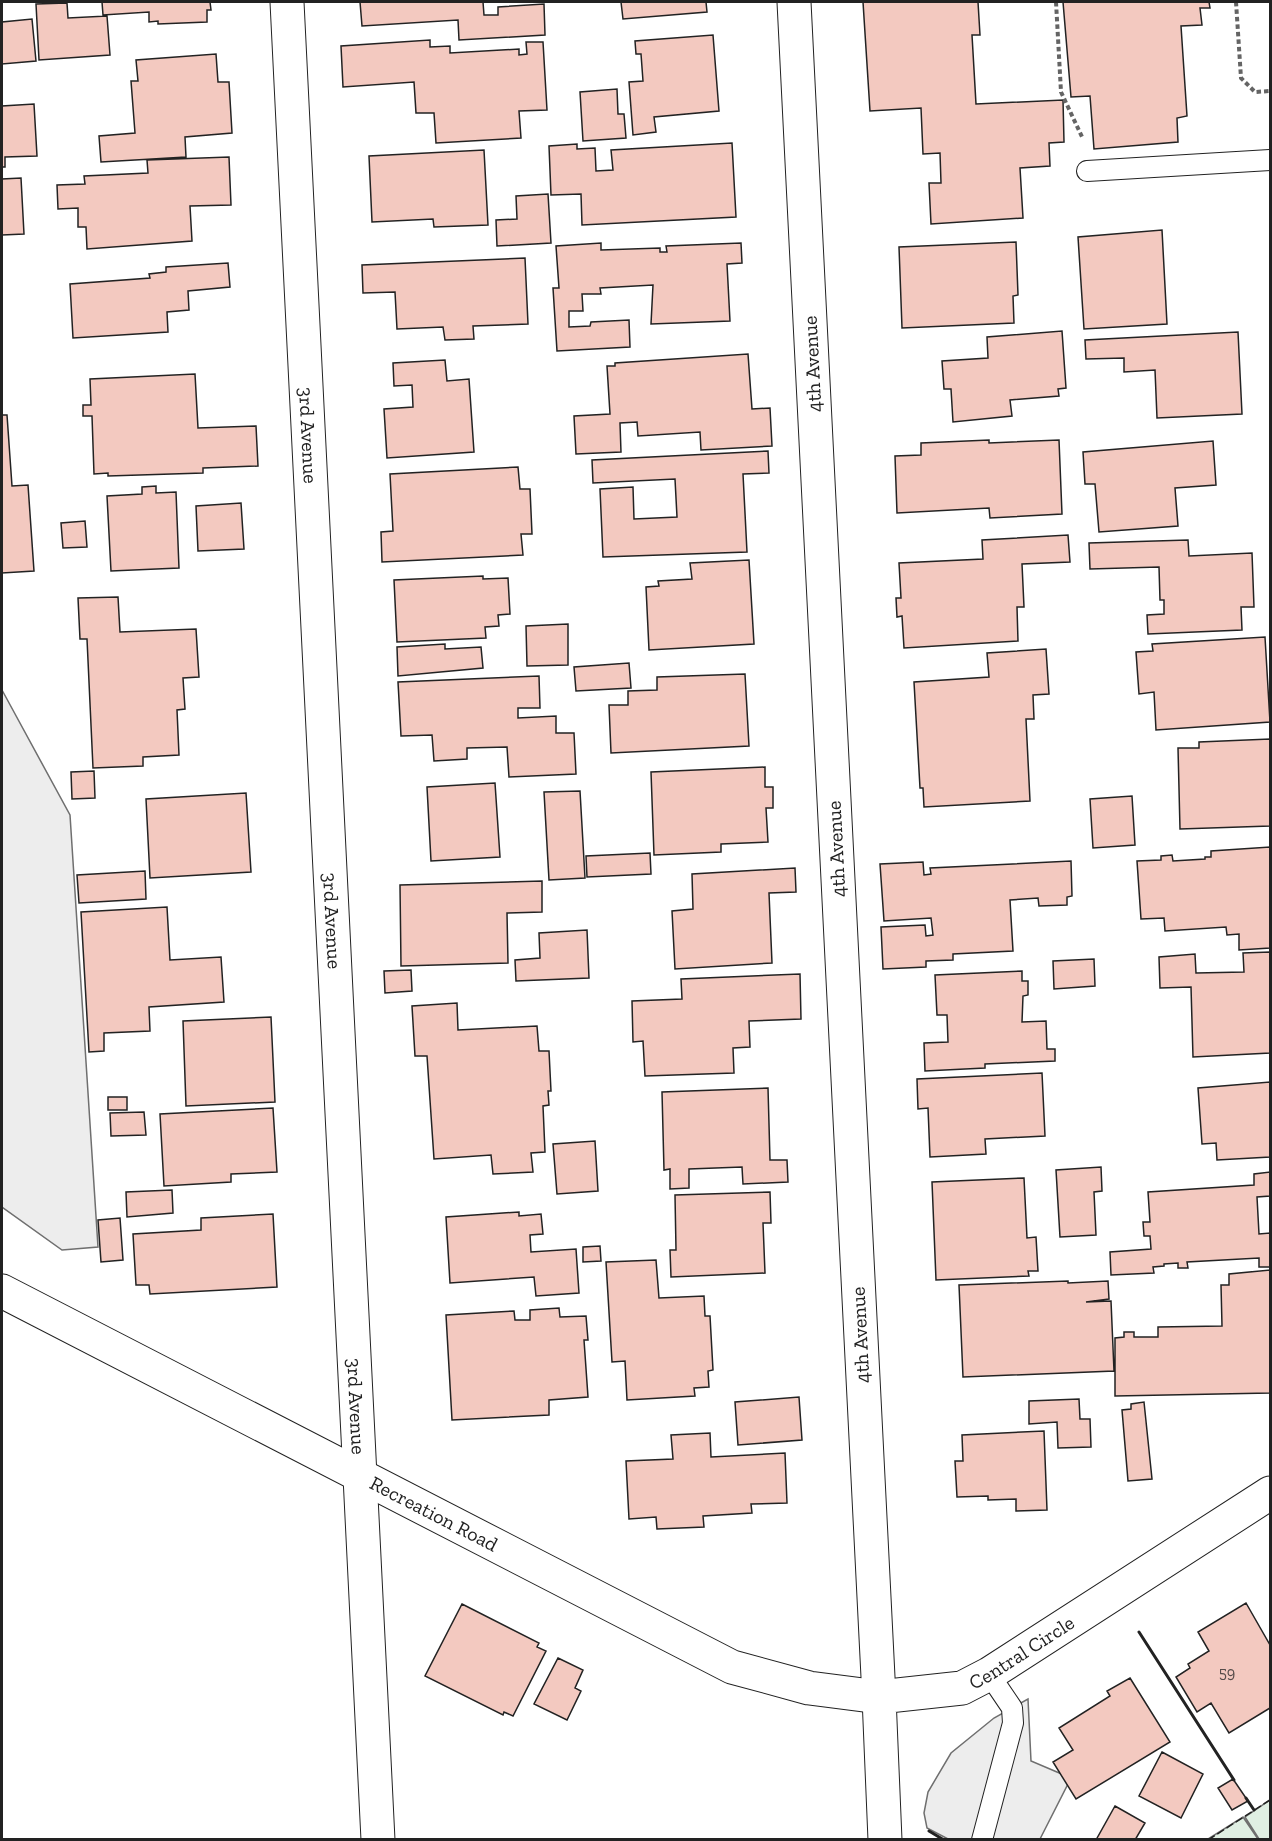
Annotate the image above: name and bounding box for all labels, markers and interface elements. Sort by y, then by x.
street label: 4th Avenue [797,315,827,413]
street label: 3rd Avenue [294,387,323,484]
street label: 4th Avenue [821,800,851,898]
street label: 3rd Avenue [318,872,347,970]
street label: 4th Avenue [845,1286,875,1384]
street label: 3rd Avenue [342,1357,371,1455]
street label: Recreation Road [366,1471,502,1556]
street label: Central Circle [965,1610,1079,1694]
house number: 59 [1219,1663,1235,1682]

